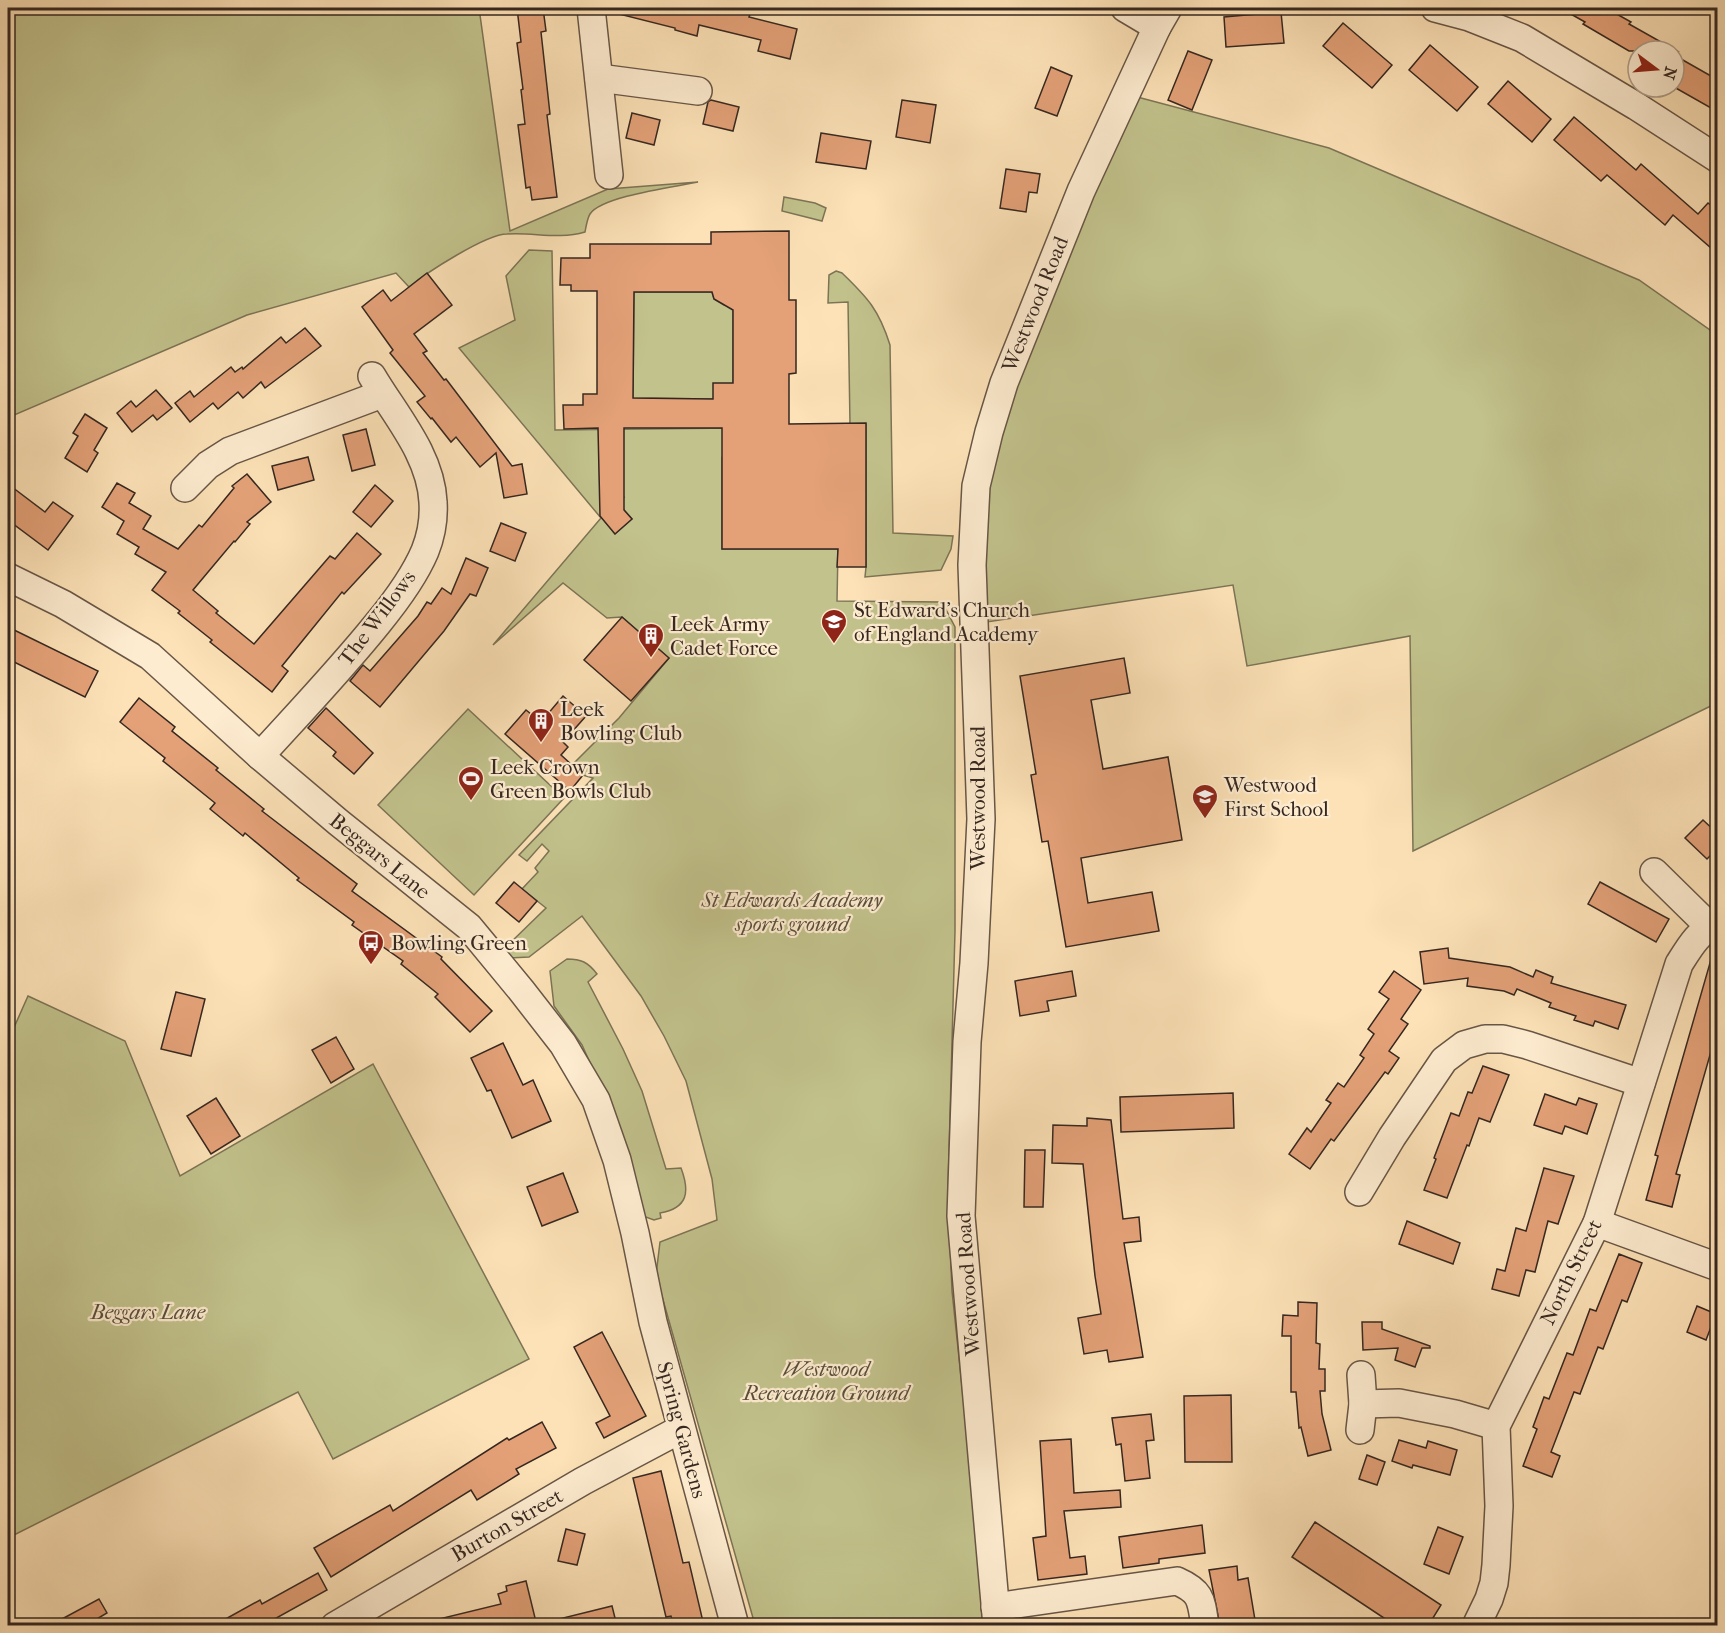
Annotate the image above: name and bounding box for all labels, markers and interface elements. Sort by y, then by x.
north arrow [1626,39,1686,99]
text: N [1659,65,1681,82]
street label: Westwood Road [997,232,1073,376]
street label: The Willows [333,565,421,670]
place label: St Edward's Church of England Academy [854,598,1039,646]
school or university icon: St Edward's Church of England Academy [819,607,849,645]
place label: Leek Army Cadet Force [670,612,778,660]
building icon: Leek Army Cadet Force [636,621,666,659]
place label: Leek Bowling Club [560,697,682,745]
building icon: Leek Bowling Club [526,706,556,744]
street label: Westwood Road [966,725,990,871]
place label: Leek Crown Green Bowls Club [490,755,651,803]
sports icon: Leek Crown Green Bowls Club [456,764,486,802]
place label: Westwood First School [1223,773,1329,821]
school or university icon: Westwood First School [1190,782,1220,820]
street label: Beggars Lane [325,808,435,904]
park label: St Edwards Academy sports ground [701,888,884,936]
bus stop icon: Bowling Green [356,928,386,966]
place label: Bowling Green [391,931,527,955]
street label: Westwood Road [951,1211,985,1358]
street label: North Street [1535,1215,1607,1329]
park label: Beggars Lane [90,1300,206,1324]
park label: Westwood Recreation Ground [741,1357,911,1405]
street label: Spring Gardens [652,1359,712,1501]
street label: Burton Street [447,1483,567,1567]

